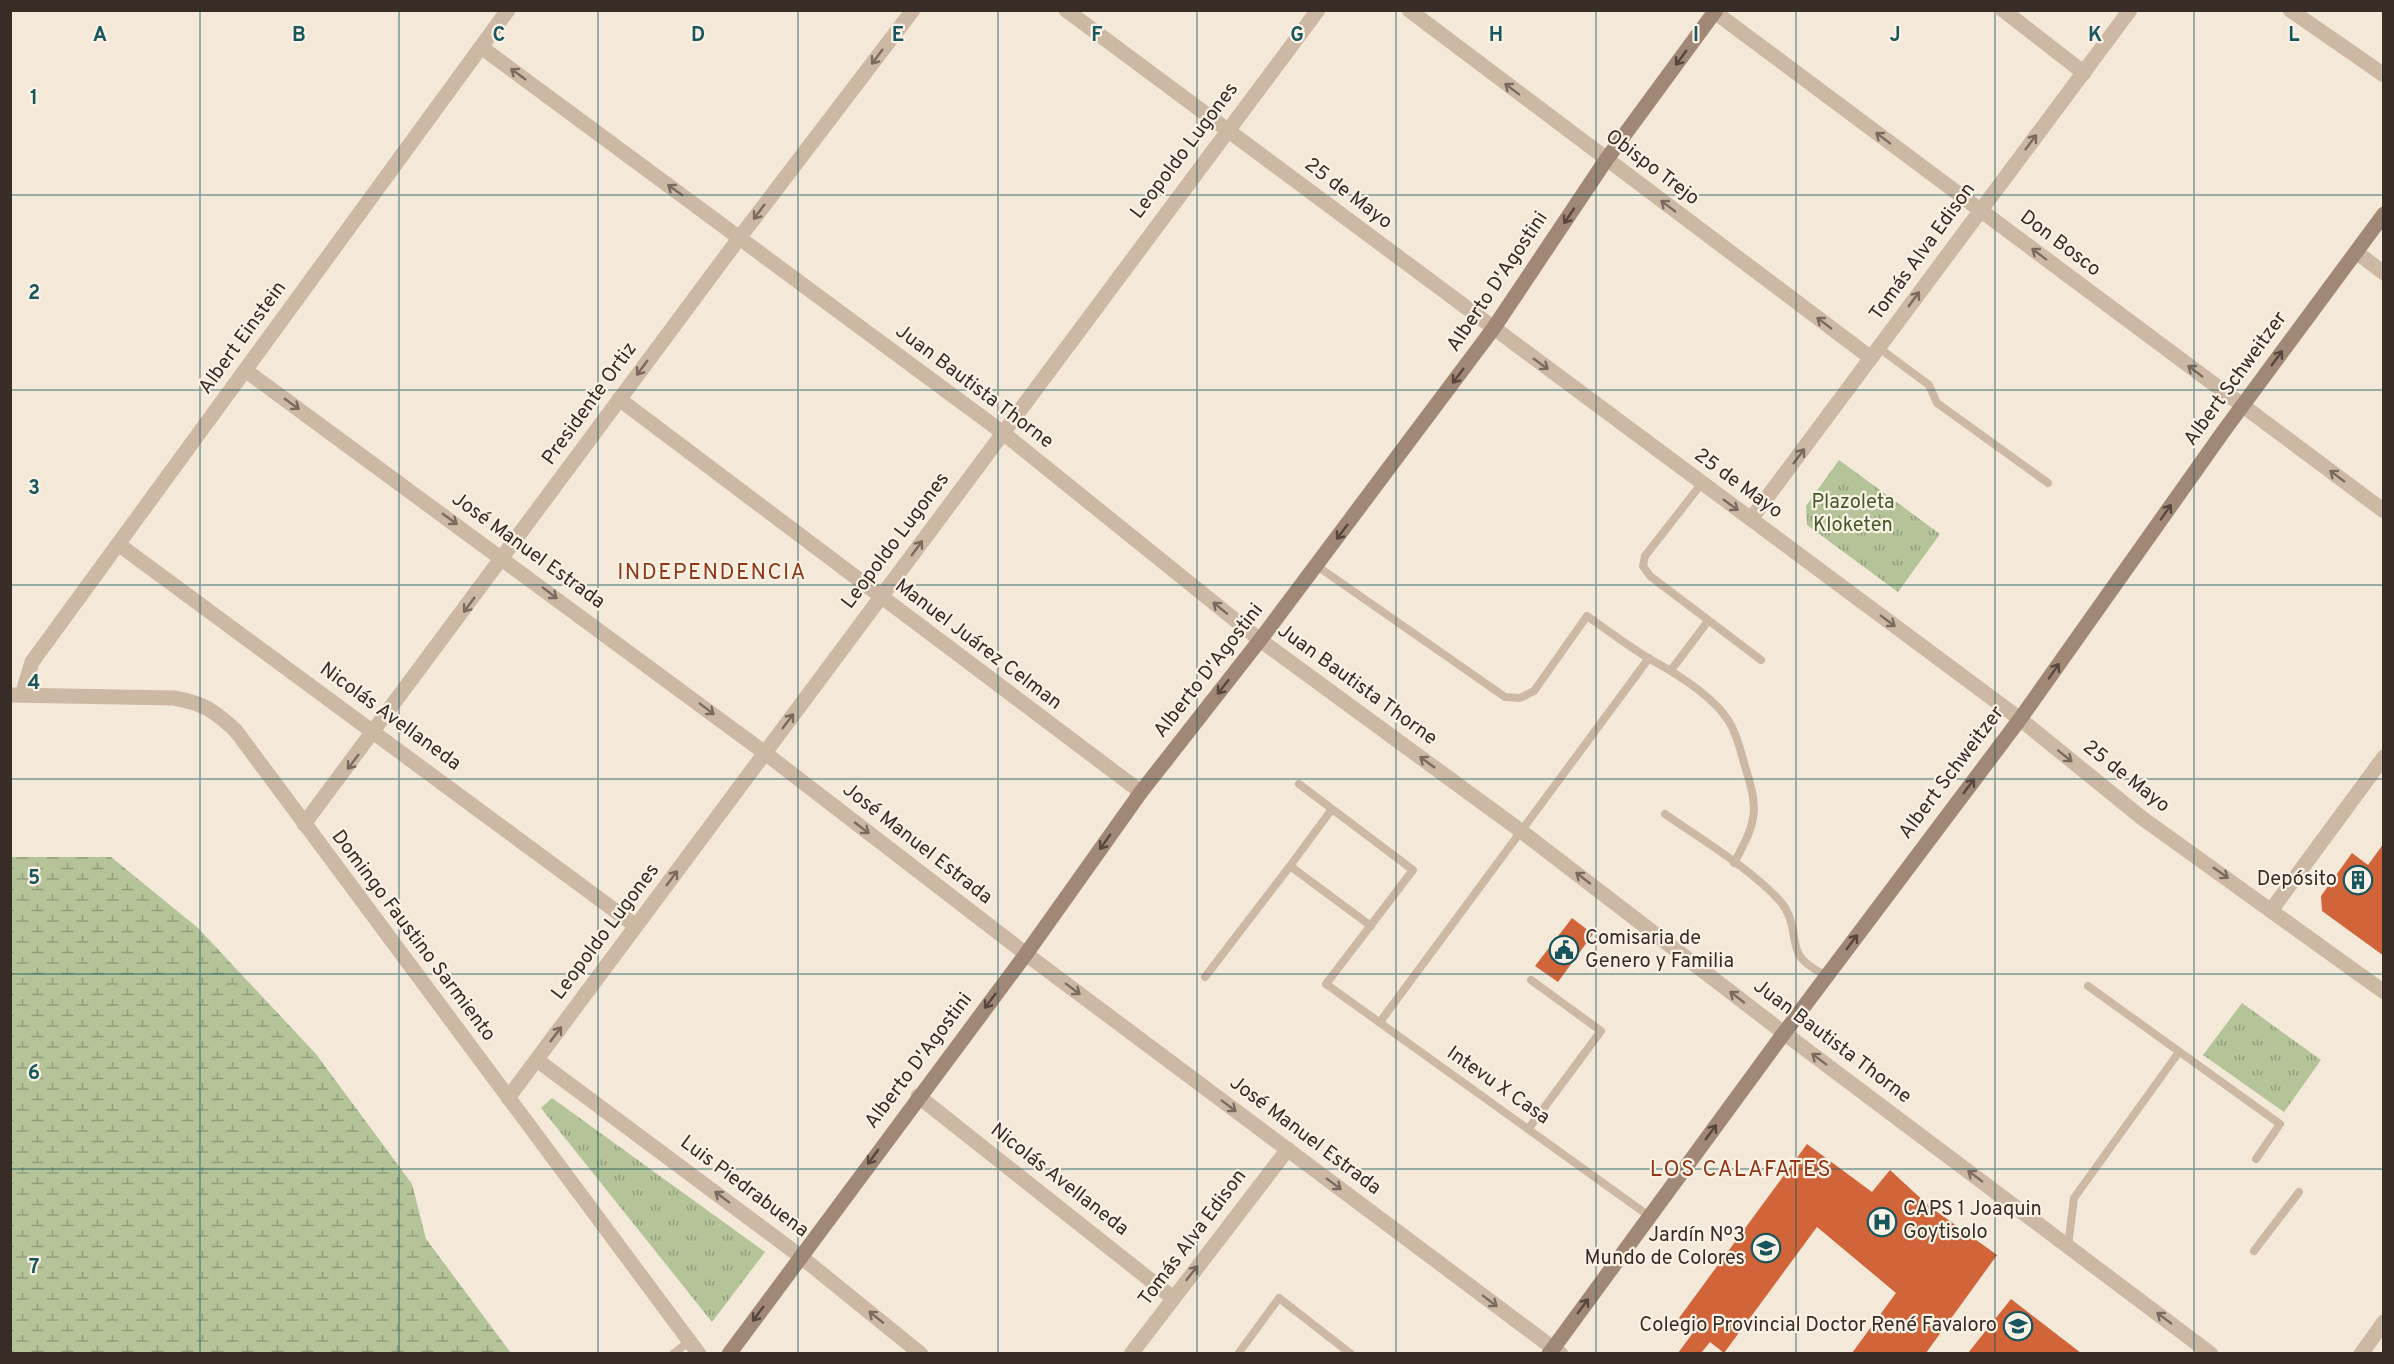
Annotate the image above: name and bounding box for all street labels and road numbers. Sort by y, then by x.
street label: Leopoldo Lugones [1125,77,1245,225]
street label: Obispo Trejo [1600,124,1704,212]
street label: 25 de Mayo [1299,152,1397,236]
street label: Tomás Alva Edison [1864,178,1982,326]
street label: Don Bosco [2014,205,2106,283]
street label: Alberto D'Agostini [1441,207,1555,357]
street label: Albert Einstein [193,276,293,400]
street label: Albert Schweitzer [2178,306,2294,451]
street label: Juan Bautista Thorne [890,319,1058,455]
street label: Presidente Ortiz [537,337,643,471]
street label: 25 de Mayo [1688,443,1788,525]
street label: Leopoldo Lugones [836,467,956,615]
street label: José Manuel Estrada [446,487,610,615]
street label: Manuel Juárez Celman [889,574,1067,716]
street label: Alberto D'Agostini [1148,598,1270,744]
street label: Juan Bautista Thorne [1272,618,1442,752]
street label: Nicolás Avellaneda [314,657,466,777]
street label: Albert Schweitzer [1893,701,2011,845]
street label: 25 de Mayo [2077,735,2175,819]
street label: José Manuel Estrada [837,777,997,911]
street label: Domingo Faustino Sarmiento [325,825,501,1047]
street label: Leopoldo Lugones [546,858,666,1006]
street label: Juan Bautista Thorne [1748,974,1916,1110]
street label: Alberto D'Agostini [859,988,979,1134]
street label: Intevu X Casa [1441,1041,1555,1131]
street label: José Manuel Estrada [1224,1070,1386,1202]
street label: Nicolás Avellaneda [984,1118,1134,1242]
street label: Luis Piedrabuena [674,1130,814,1244]
street label: Tomás Alva Edison [1133,1164,1253,1312]

